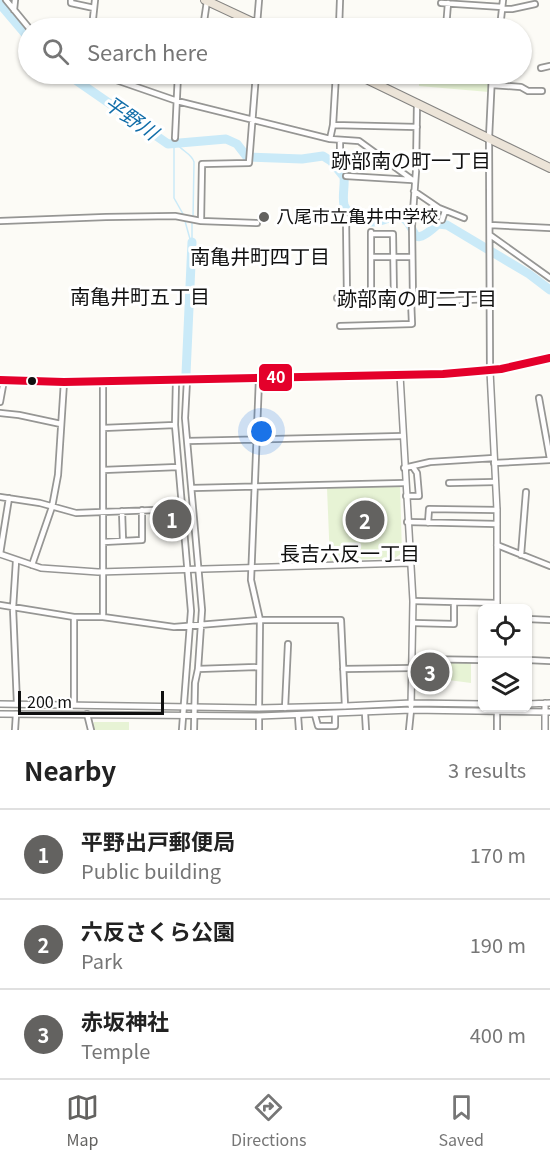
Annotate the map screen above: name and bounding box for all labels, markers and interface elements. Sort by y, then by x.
search box [18,18,532,84]
icon: search [39,35,72,68]
text: Search here [87,35,208,67]
water label: 平野川 [99,88,166,147]
district label: 跡部南の町一丁目 [331,145,491,174]
place label: 八尾市立亀井中学校 [276,202,438,228]
marker: 八尾市立亀井中学校 [257,210,271,224]
district label: 南亀井町四丁目 [190,241,330,270]
district label: 南亀井町五丁目 [70,281,210,310]
district label: 跡部南の町二丁目 [337,283,497,312]
line badge: 40 [258,363,293,392]
text: 40 [267,364,285,388]
unlabelled marker [26,375,38,387]
your location [247,417,276,446]
pin: 1 [152,496,192,542]
pin: 2 [346,498,385,542]
district label: 長吉六反一丁目 [280,538,420,567]
map controls [478,604,532,712]
button: locate [478,604,532,658]
pin: 3 [410,650,450,694]
button: layers [478,658,532,712]
scale bar [18,688,164,716]
text: 200 m [27,689,72,713]
text: Nearby [24,751,116,788]
text: 3 results [448,755,526,784]
text: 平野出戸郵便局 [81,824,235,856]
text: 1 [38,840,49,869]
text: 170 m [470,840,526,869]
text: Public building [81,856,221,885]
text: 六反さくら公園 [81,914,235,946]
text: 2 [38,930,49,959]
text: 190 m [470,930,526,959]
text: Park [81,946,123,975]
text: 赤坂神社 [81,1004,169,1036]
text: 3 [38,1020,49,1049]
text: 400 m [470,1020,526,1049]
text: Temple [81,1036,150,1065]
tab: Map [66,1091,99,1151]
tab: Directions [231,1091,307,1151]
tab: Saved [438,1091,484,1151]

